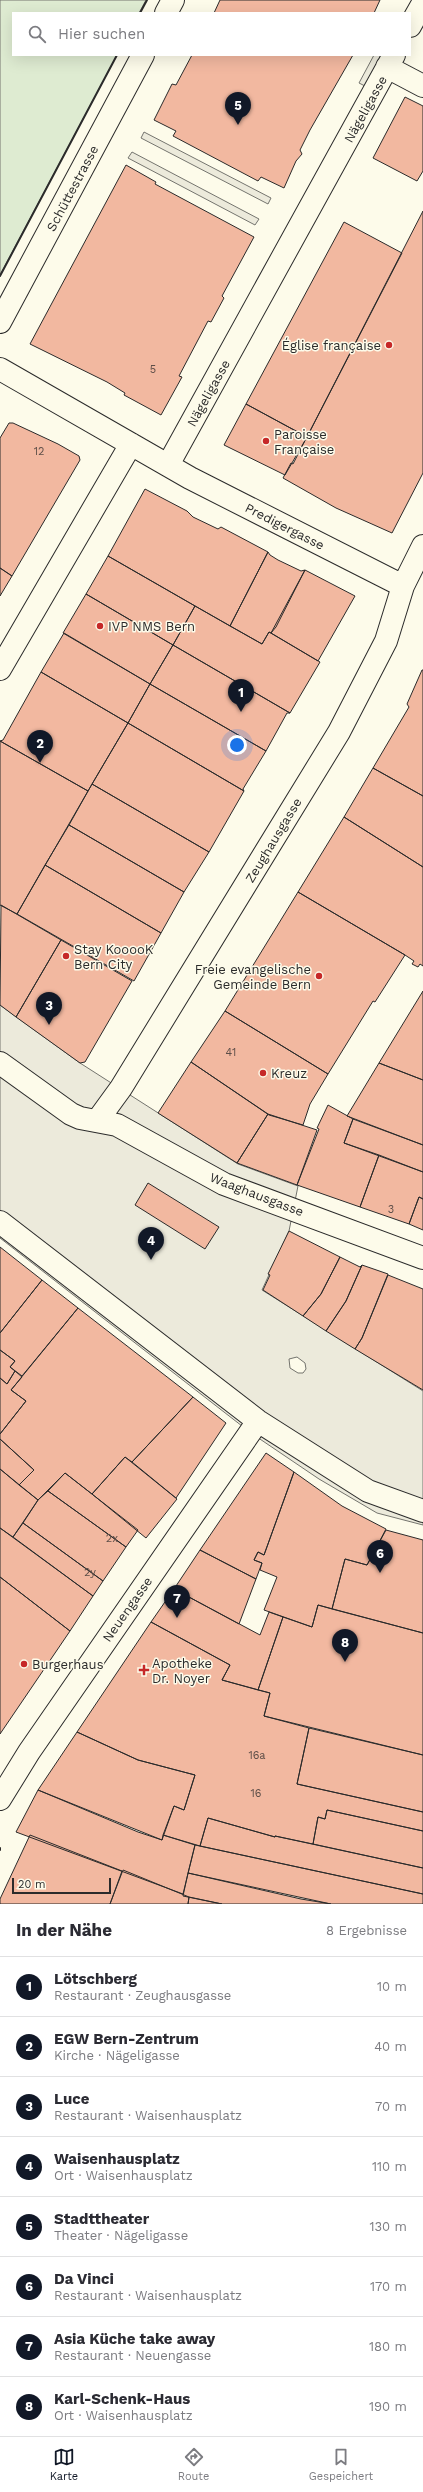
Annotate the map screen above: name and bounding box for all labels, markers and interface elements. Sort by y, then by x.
search box [12,12,411,56]
icon: search [26,23,48,45]
text: Hier suchen [58,25,145,43]
street label: Nägeligasse [341,73,390,145]
pin: 5 [225,92,251,125]
street label: Schüttestrasse [43,143,101,234]
place label: Église française [282,337,381,353]
marker: Église française [384,340,394,350]
street label: Nägeligasse [184,357,233,429]
house number: 5 [150,363,156,376]
place label: Paroisse Française [274,427,334,457]
marker: Paroisse Française [261,436,271,446]
house number: 12 [34,445,44,458]
street label: Predigergasse [243,500,327,553]
place label: IVP NMS Bern [108,619,195,634]
marker: IVP NMS Bern [95,621,105,631]
pin: 1 [228,679,254,712]
pin: 2 [27,730,53,763]
your location [227,735,247,755]
street label: Zeughausgasse [242,795,305,885]
place label: Stay KooooK Bern City [74,942,154,972]
marker: Stay KooooK Bern City [61,951,71,961]
place label: Freie evangelische Gemeinde Bern [195,962,311,992]
marker: Freie evangelische Gemeinde Bern [314,971,324,981]
pin: 3 [36,992,62,1025]
house number: 41 [226,1046,236,1059]
place label: Kreuz [271,1066,307,1081]
marker: Kreuz [258,1068,268,1078]
street label: Waaghausgasse [208,1170,306,1219]
house number: 3 [388,1203,394,1216]
pin: 4 [138,1227,164,1260]
house number: 2x [106,1532,118,1545]
pin: 6 [367,1540,393,1573]
house number: 2y [84,1566,96,1579]
street label: Neuengasse [99,1574,155,1645]
pin: 7 [164,1585,190,1618]
pin: 8 [332,1629,358,1662]
place label: Apotheke Dr. Noyer [152,1656,212,1686]
place label: Burgerhaus [32,1657,104,1672]
marker: Burgerhaus [19,1659,29,1669]
marker: Apotheke Dr. Noyer [139,1665,149,1675]
house number: 16a [248,1749,266,1762]
house number: 16 [251,1787,262,1800]
scale bar [12,1876,111,1895]
text: 20 m [18,1878,46,1891]
text: In der Nähe [16,1920,112,1940]
text: 8 Ergebnisse [326,1923,407,1938]
text: Lötschberg [54,1970,137,1988]
text: 1 [26,1979,32,1994]
text: 10 m [377,1979,407,1994]
text: Restaurant · Zeughausgasse [54,1988,231,2003]
text: EGW Bern-Zentrum [54,2030,199,2048]
text: 2 [25,2039,33,2054]
text: 40 m [374,2039,407,2054]
text: Kirche · Nägeligasse [54,2048,180,2063]
text: Luce [54,2090,89,2108]
text: 3 [25,2099,33,2114]
text: 70 m [375,2099,407,2114]
text: Restaurant · Waisenhausplatz [54,2108,242,2123]
text: Waisenhausplatz [54,2150,180,2168]
text: 4 [25,2159,33,2174]
text: 110 m [372,2159,407,2174]
text: Ort · Waisenhausplatz [54,2168,193,2183]
text: Stadttheater [54,2210,149,2228]
text: 5 [25,2219,33,2234]
text: 130 m [369,2219,407,2234]
text: Theater · Nägeligasse [54,2228,188,2243]
text: Da Vinci [54,2270,114,2288]
text: 6 [25,2279,33,2294]
text: 170 m [370,2279,407,2294]
text: Restaurant · Waisenhausplatz [54,2288,242,2303]
text: Asia Küche take away [54,2330,215,2348]
text: 7 [25,2339,33,2354]
text: 180 m [369,2339,407,2354]
text: Restaurant · Neuengasse [54,2348,211,2363]
text: Karl-Schenk-Haus [54,2390,190,2408]
text: 8 [25,2399,33,2414]
text: 190 m [369,2399,407,2414]
text: Ort · Waisenhausplatz [54,2408,193,2423]
tab: Karte [50,2446,78,2483]
tab: Route [178,2446,209,2483]
tab: Gespeichert [309,2446,373,2483]

